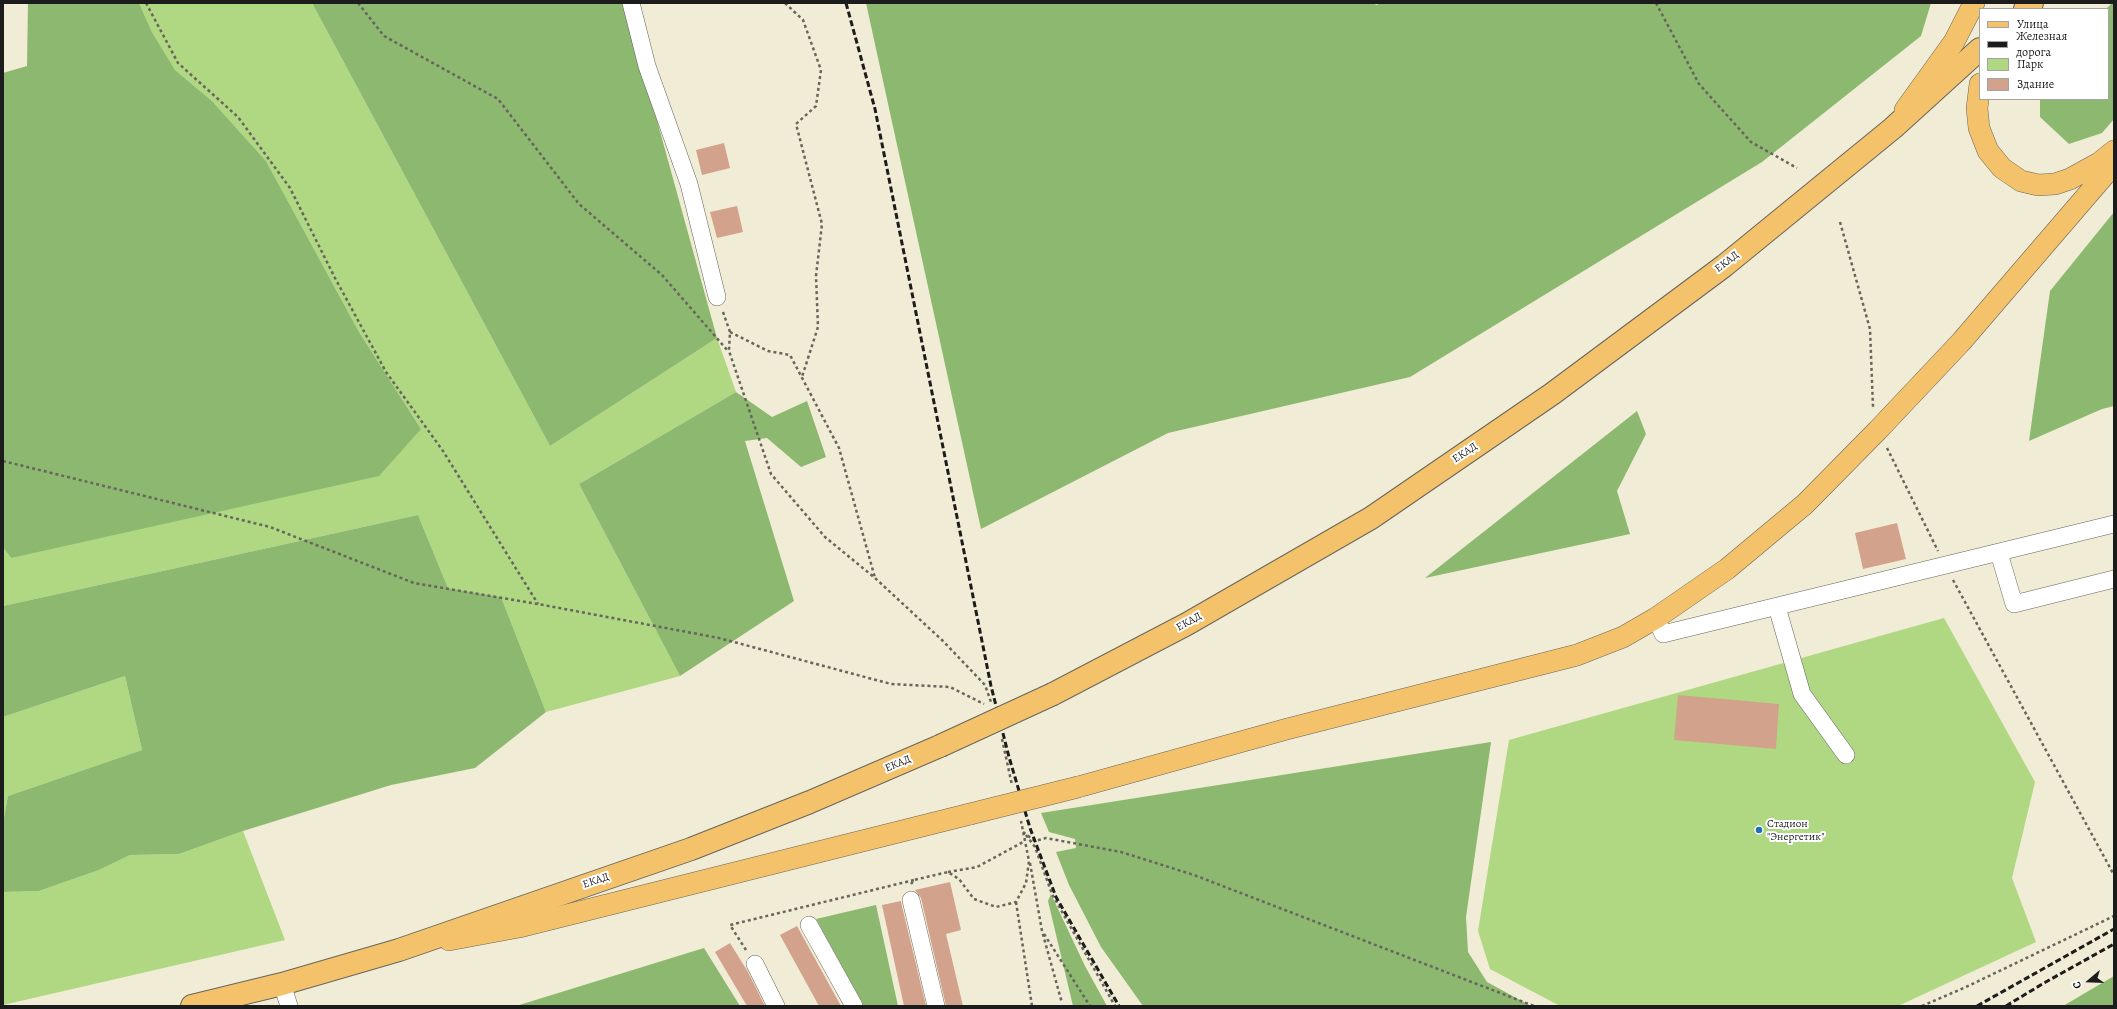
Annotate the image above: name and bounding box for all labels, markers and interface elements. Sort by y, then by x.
legend [1979,8,2109,100]
text: Улица [2017,16,2048,32]
text: Железная дорога [2016,28,2067,60]
text: Парк [2017,56,2043,72]
text: Здание [2017,76,2054,92]
street label: ЕКАД [1712,248,1742,276]
street label: ЕКАД [1450,440,1480,466]
street label: ЕКАД [1174,610,1204,634]
street label: ЕКАД [883,753,913,775]
place label: Стадион "Энергетик" [1767,817,1825,843]
marker: Стадион "Энергетик" [1754,825,1764,835]
street label: ЕКАД [581,870,611,892]
north arrow [2069,961,2109,1001]
text: С [2069,979,2085,991]

